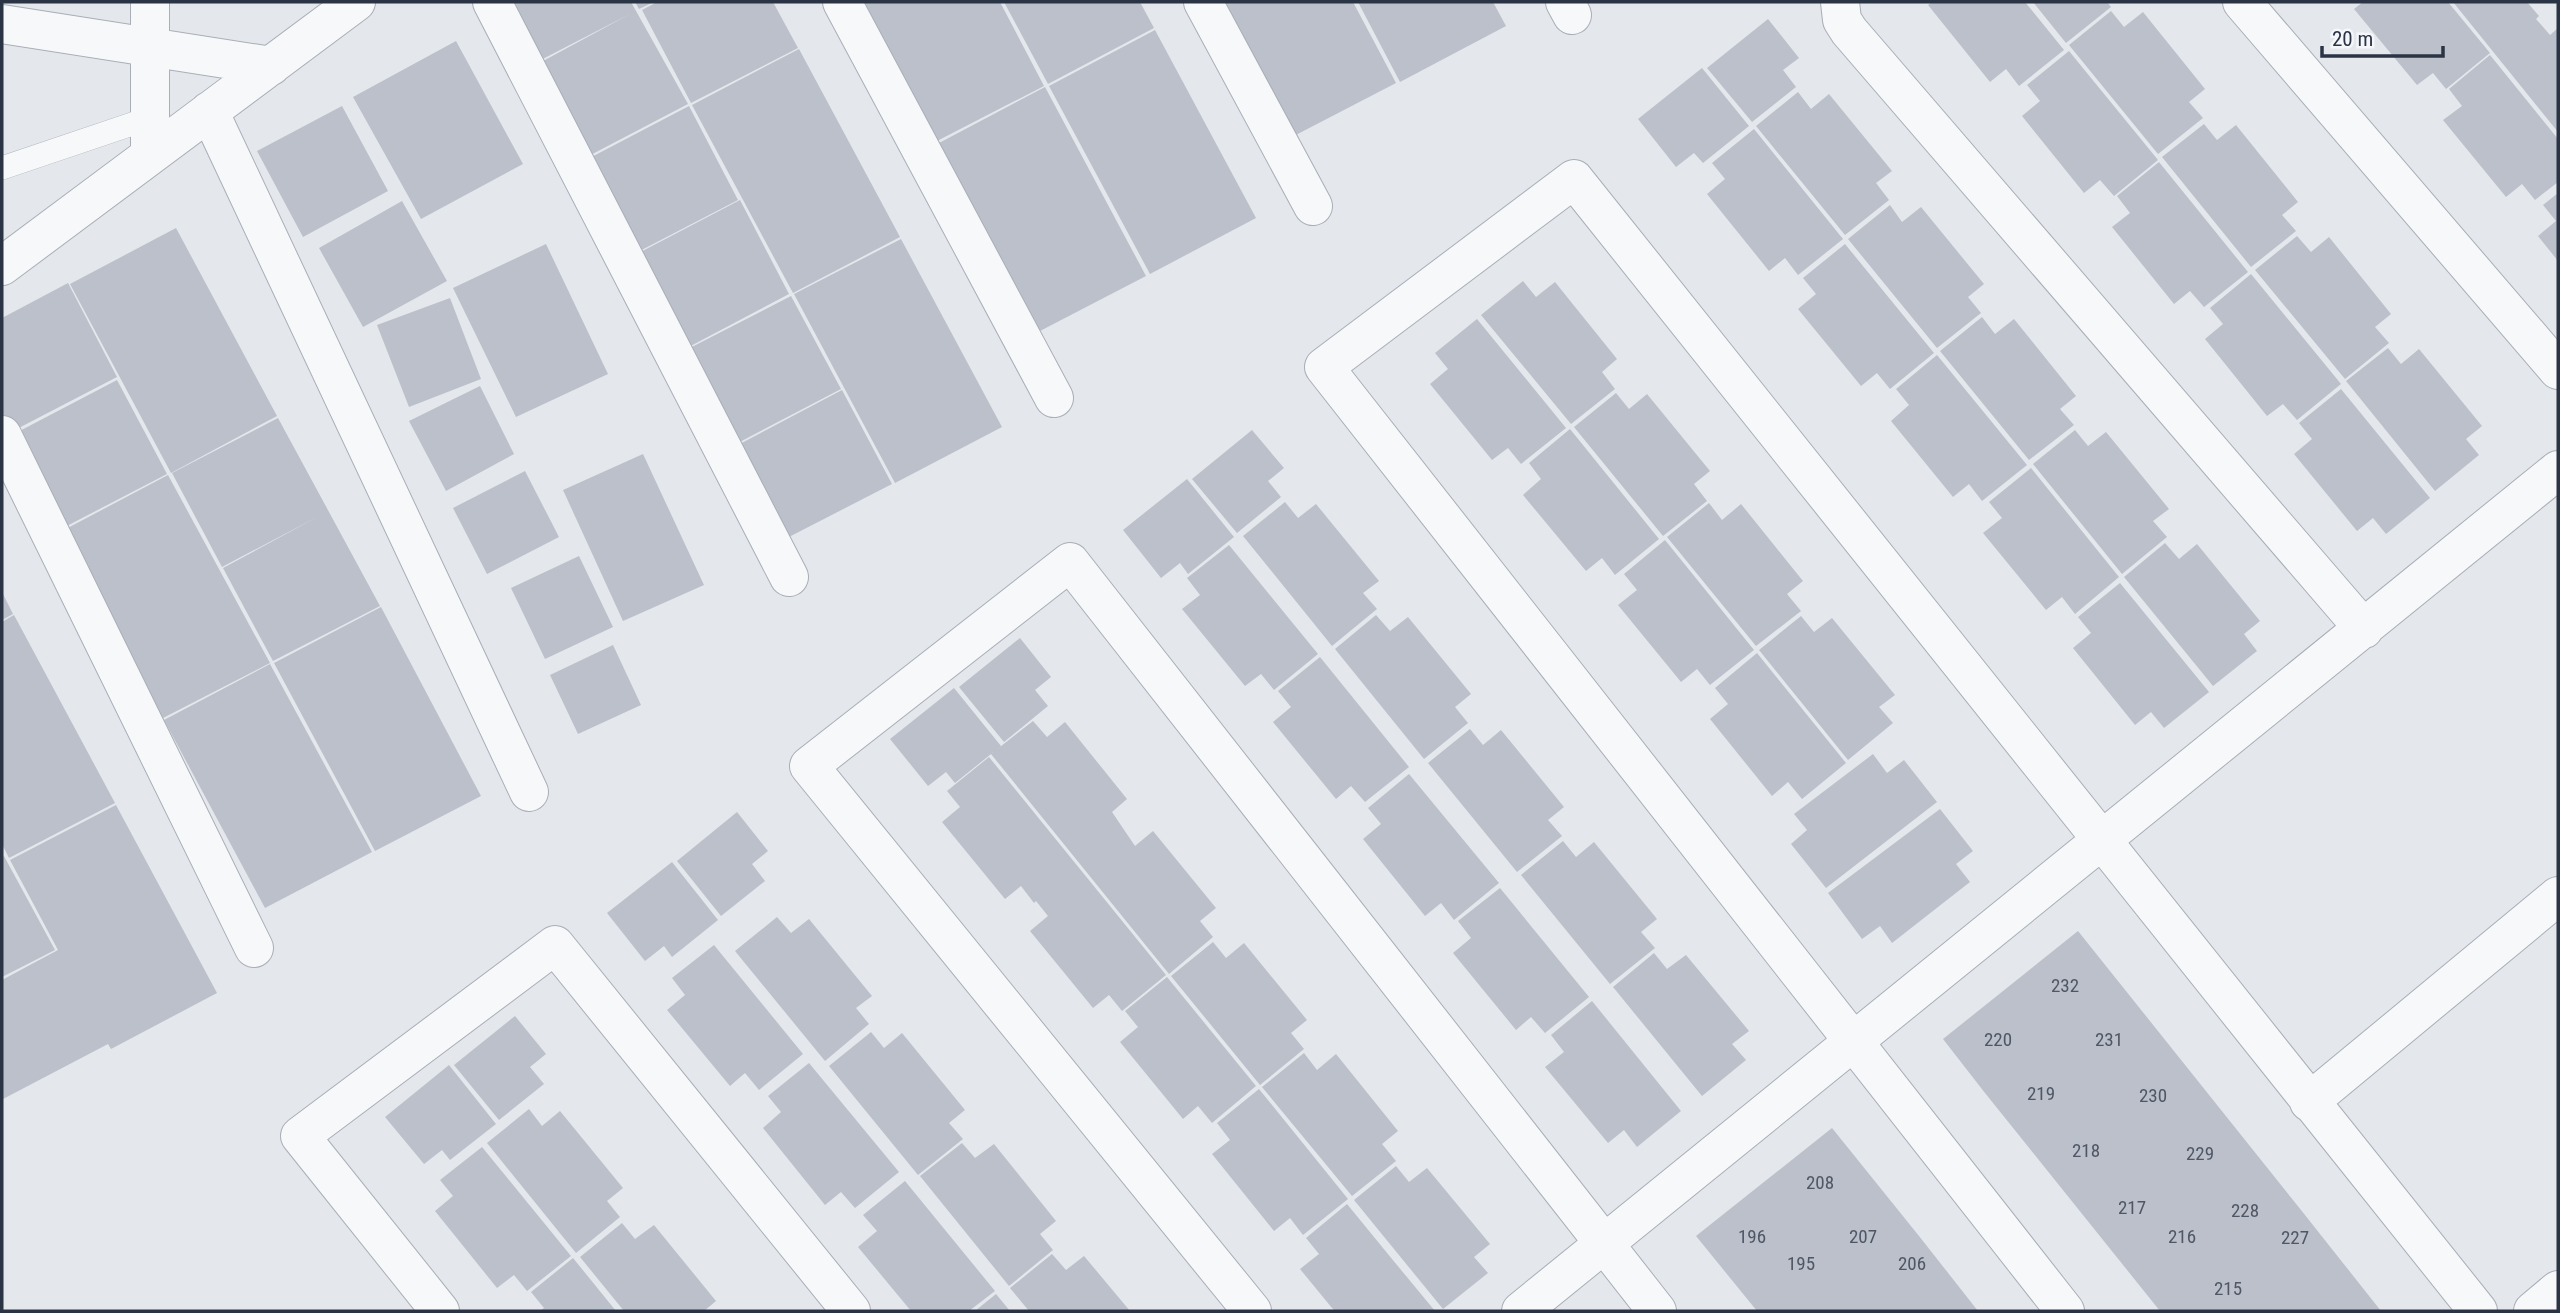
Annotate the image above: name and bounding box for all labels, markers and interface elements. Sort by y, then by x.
scale bar [2322,14,2443,58]
text: 20 m [2332,27,2373,51]
house number: 232 [2051,974,2079,997]
house number: 220 [1984,1028,2012,1051]
house number: 231 [2095,1028,2123,1051]
house number: 219 [2027,1082,2055,1105]
house number: 230 [2139,1084,2167,1107]
house number: 218 [2072,1139,2100,1162]
house number: 229 [2186,1142,2214,1165]
house number: 208 [1806,1171,1834,1194]
house number: 217 [2118,1196,2146,1219]
house number: 228 [2231,1199,2259,1222]
house number: 196 [1738,1225,1766,1248]
house number: 207 [1849,1225,1877,1248]
house number: 216 [2168,1225,2196,1248]
house number: 227 [2281,1226,2309,1249]
house number: 195 [1787,1252,1815,1275]
house number: 206 [1898,1252,1926,1275]
house number: 215 [2214,1277,2242,1300]

